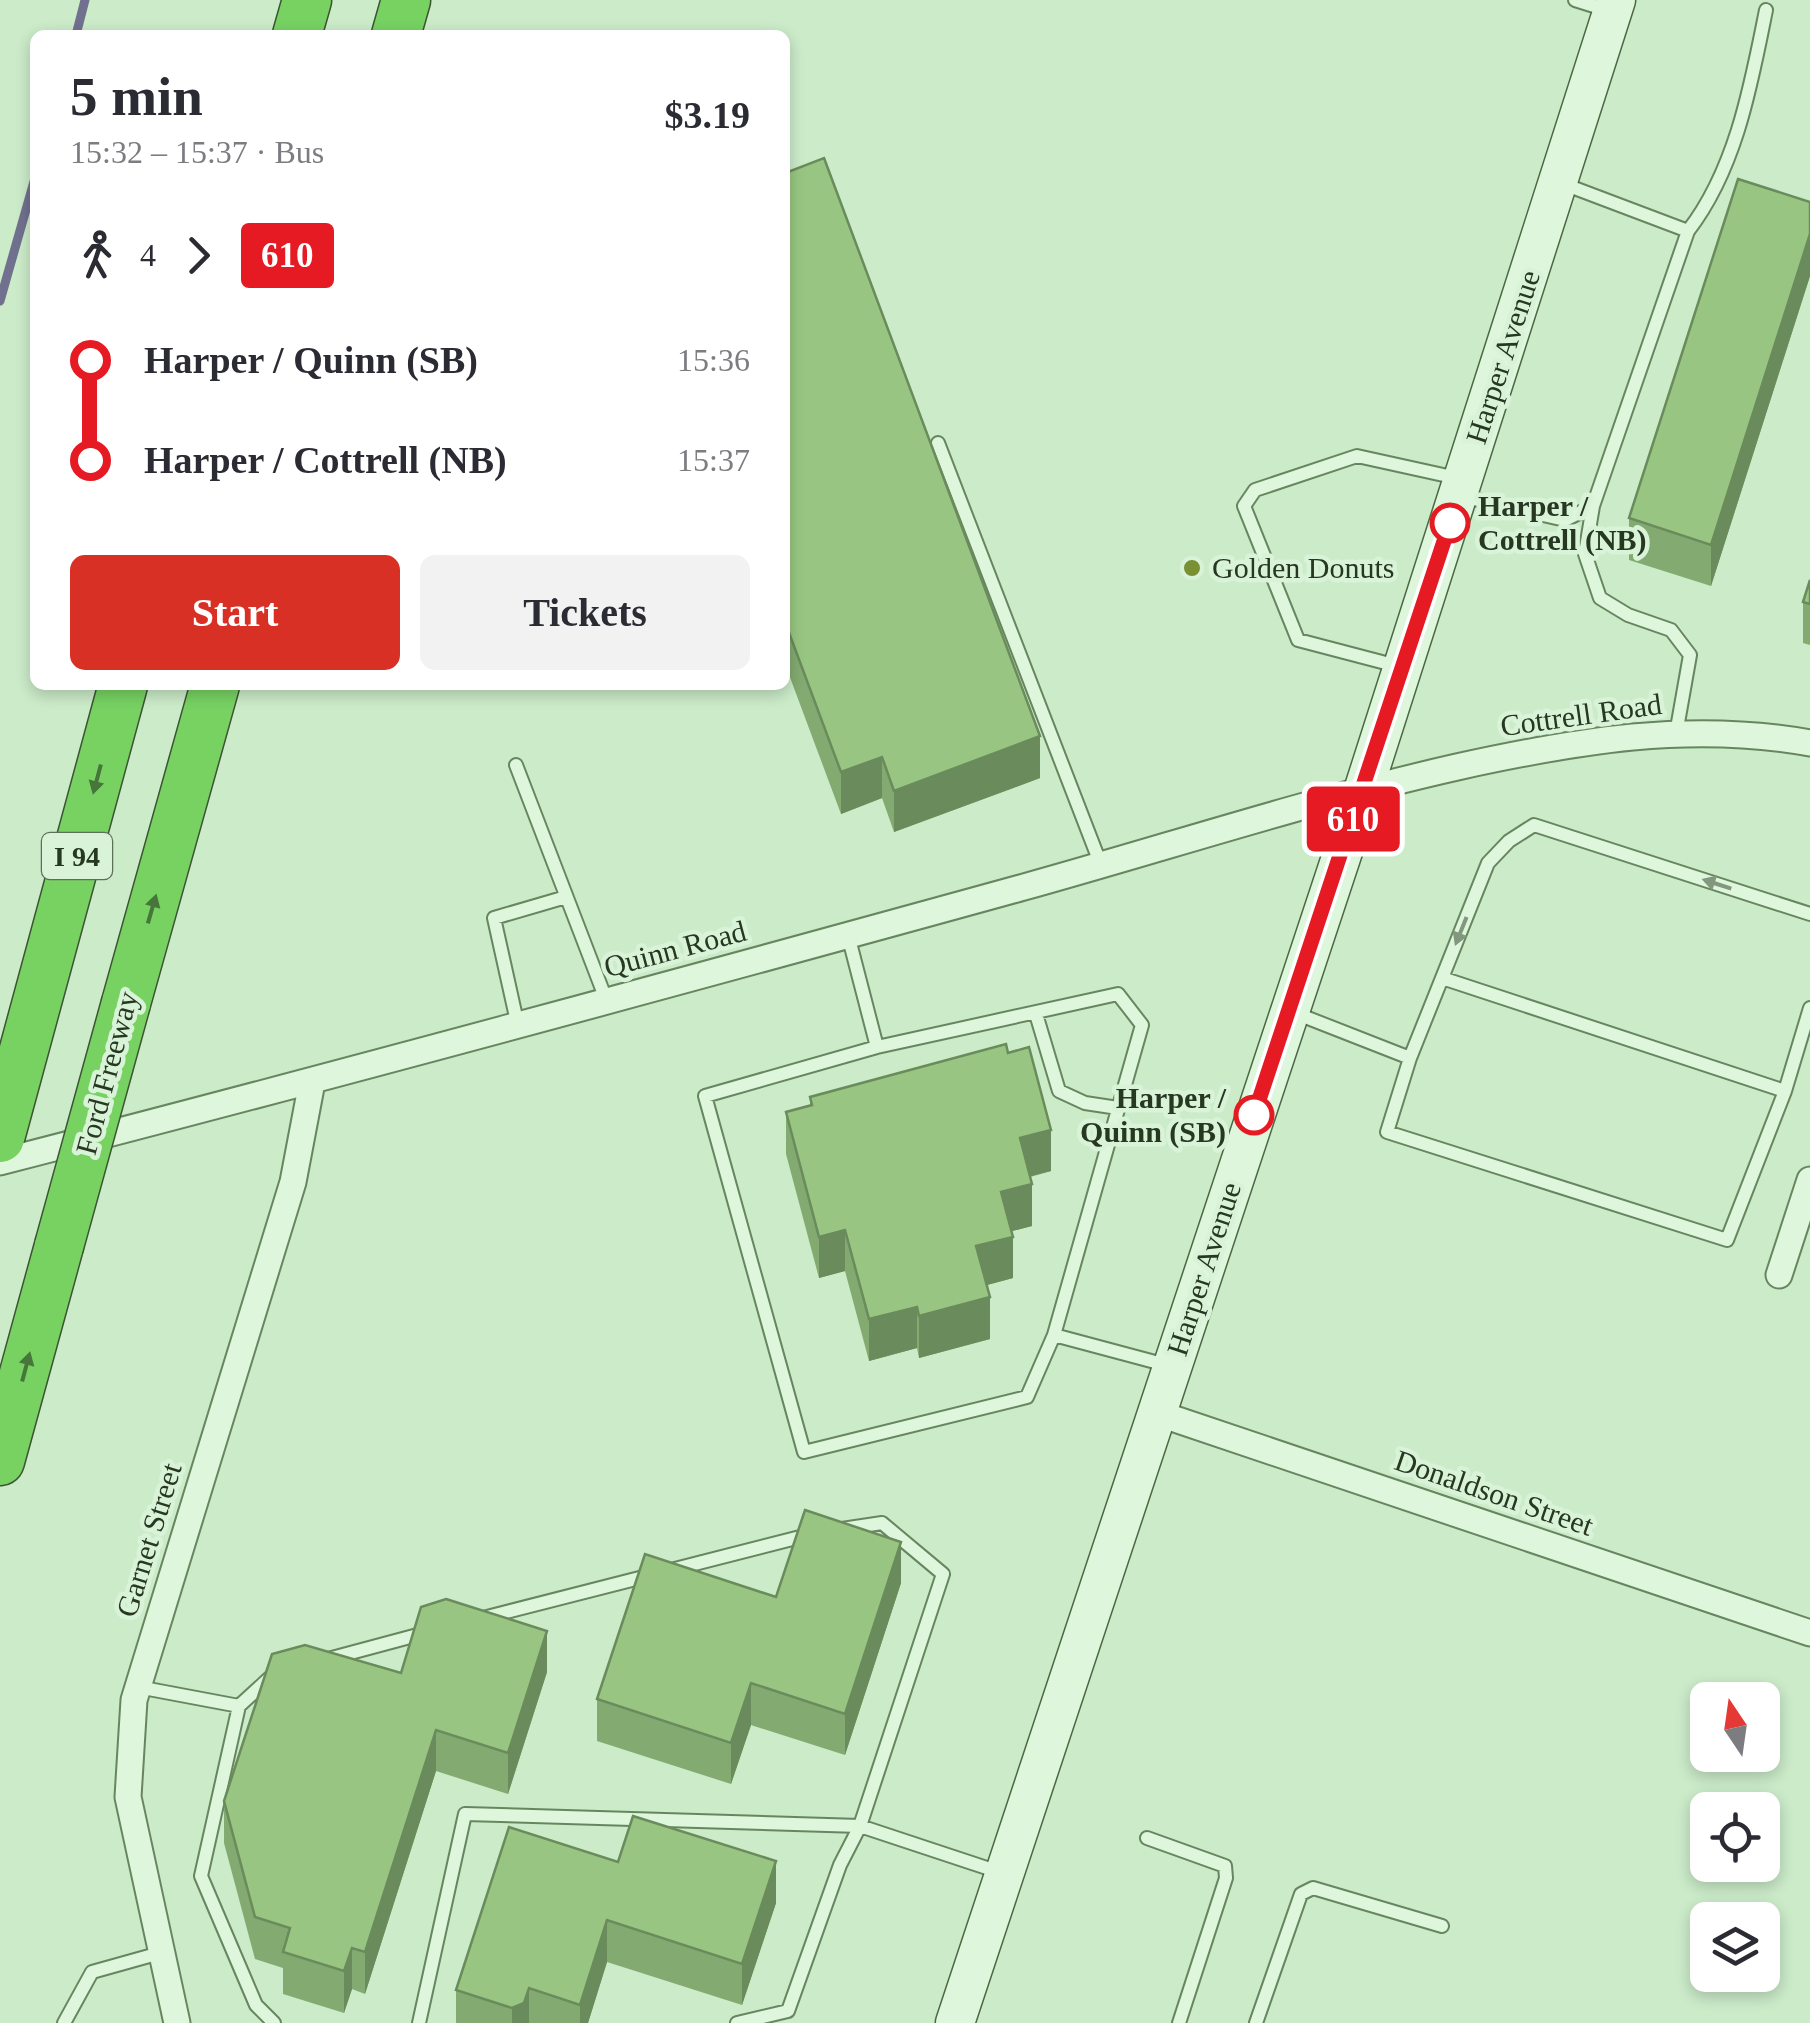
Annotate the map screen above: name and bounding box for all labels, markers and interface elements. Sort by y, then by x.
text: 5 min [70,66,203,127]
text: $3.19 [665,94,750,136]
text: 15:32 – 15:37 · Bus [70,134,324,170]
icon: walk [70,228,125,283]
icon: forward [171,228,226,283]
text: 610 [261,236,314,275]
text: 4 [140,237,156,273]
street label: Harper Avenue [1459,266,1546,448]
text: Harper / Quinn (SB) [144,339,478,381]
text: 15:36 [677,342,750,378]
text: Harper / Cottrell (NB) [144,439,507,481]
text: 15:37 [677,442,750,478]
place label: Harper / Cottrell (NB) [1478,489,1647,557]
marker: Harper / Cottrell (NB) [1431,504,1469,542]
place label: Golden Donuts [1212,551,1395,584]
button: Start [70,555,400,670]
button: Tickets [420,555,750,670]
marker: Golden Donuts [1181,557,1203,579]
street label: Cottrell Road [1498,687,1664,742]
one-way arrow [89,764,105,795]
line badge: 610 [1296,786,1410,852]
text: 610 [1327,800,1379,839]
road number: I 94 [42,833,112,879]
one-way arrow [1702,876,1732,891]
one-way arrow [145,893,160,924]
street label: Quinn Road [600,914,750,983]
one-way arrow [1453,916,1469,946]
street label: Ford Freeway [69,988,144,1158]
place label: Harper / Quinn (SB) [1080,1081,1227,1149]
marker: Harper / Quinn (SB) [1235,1096,1273,1134]
street label: Harper Avenue [1160,1178,1247,1360]
one-way arrow [18,1351,34,1382]
street label: Donaldson Street [1391,1443,1598,1542]
street label: Garnet Street [109,1458,188,1621]
north arrow [1690,1682,1780,1772]
map controls [1690,1682,1780,1992]
button: locate [1690,1792,1780,1882]
button: layers [1690,1902,1780,1992]

